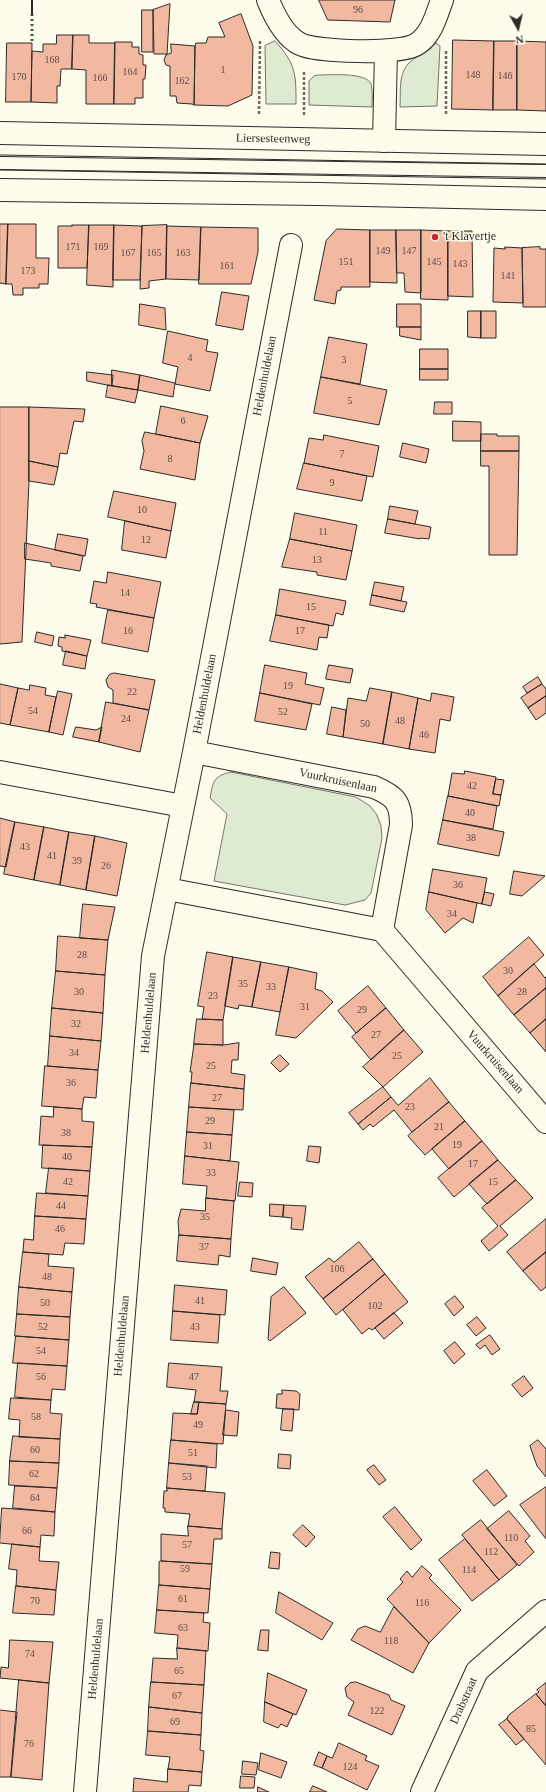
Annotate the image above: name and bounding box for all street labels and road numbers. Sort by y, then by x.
street label: Liersesteenweg [236,131,310,147]
street label: Heldenhuldelaan [250,335,280,417]
street label: Heldenhuldelaan [190,653,220,735]
street label: Vuurkruisenlaan [298,766,378,796]
street label: Heldenhuldelaan [138,972,160,1054]
street label: Vuurkruisenlaan [464,1027,526,1097]
street label: Heldenhuldelaan [111,1295,133,1377]
street label: Heldenhuldelaan [85,1618,107,1700]
street label: Drabstraat [447,1675,481,1727]

